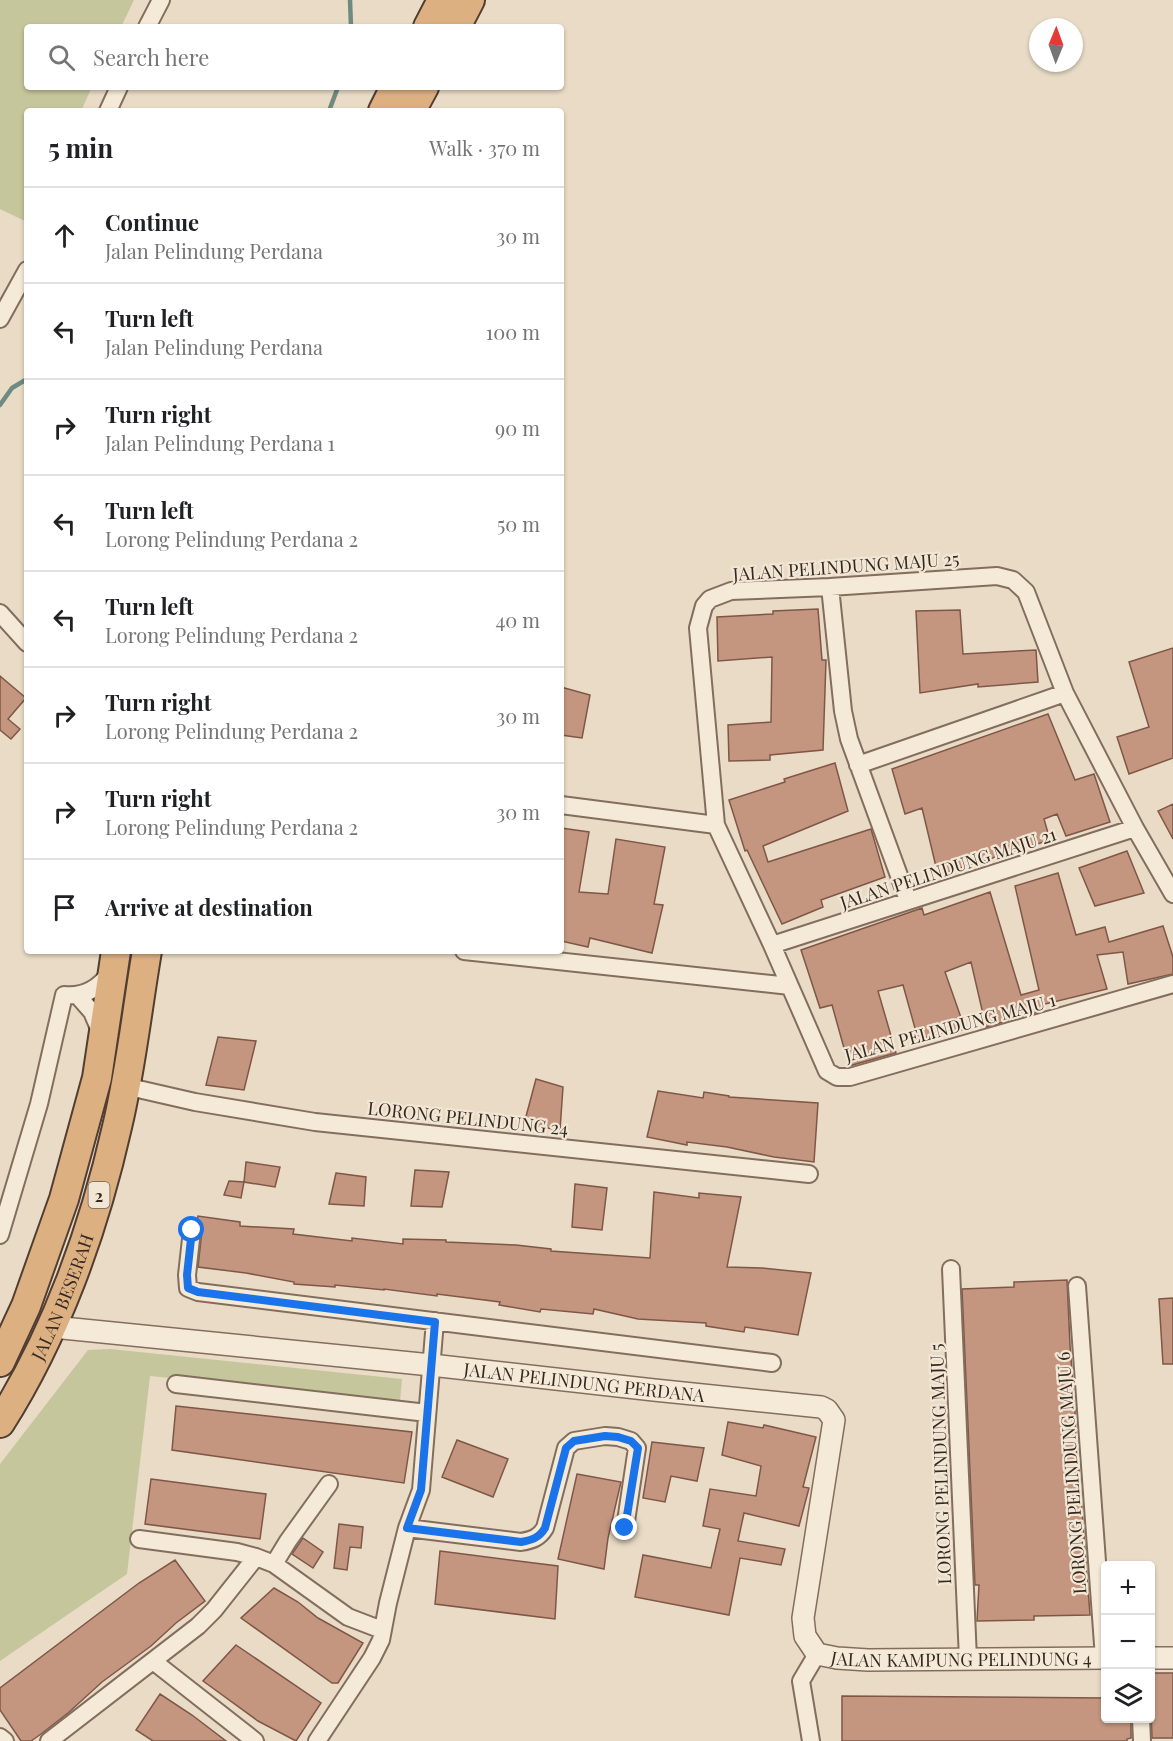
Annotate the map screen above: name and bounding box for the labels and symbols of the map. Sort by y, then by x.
north arrow [1029,18,1083,72]
street label: JALAN PELINDUNG MAJU 25 [731,546,960,586]
street label: JALAN PELINDUNG MAJU 21 [836,822,1060,915]
street label: JALAN PELINDUNG MAJU 1 [841,987,1058,1067]
street label: LORONG PELINDUNG 24 [366,1096,570,1140]
road number: 2 [88,1182,110,1208]
route start [178,1216,204,1242]
street label: JALAN BESERAH [25,1231,99,1365]
street label: LORONG PELINDUNG MAJU 5 [924,1343,956,1585]
street label: LORONG PELINDUNG MAJU 6 [1051,1351,1091,1595]
street label: JALAN PELINDUNG PERDANA [462,1357,706,1407]
route end [611,1514,637,1540]
street label: JALAN KAMPUNG PELINDUNG 4 [828,1645,1092,1672]

